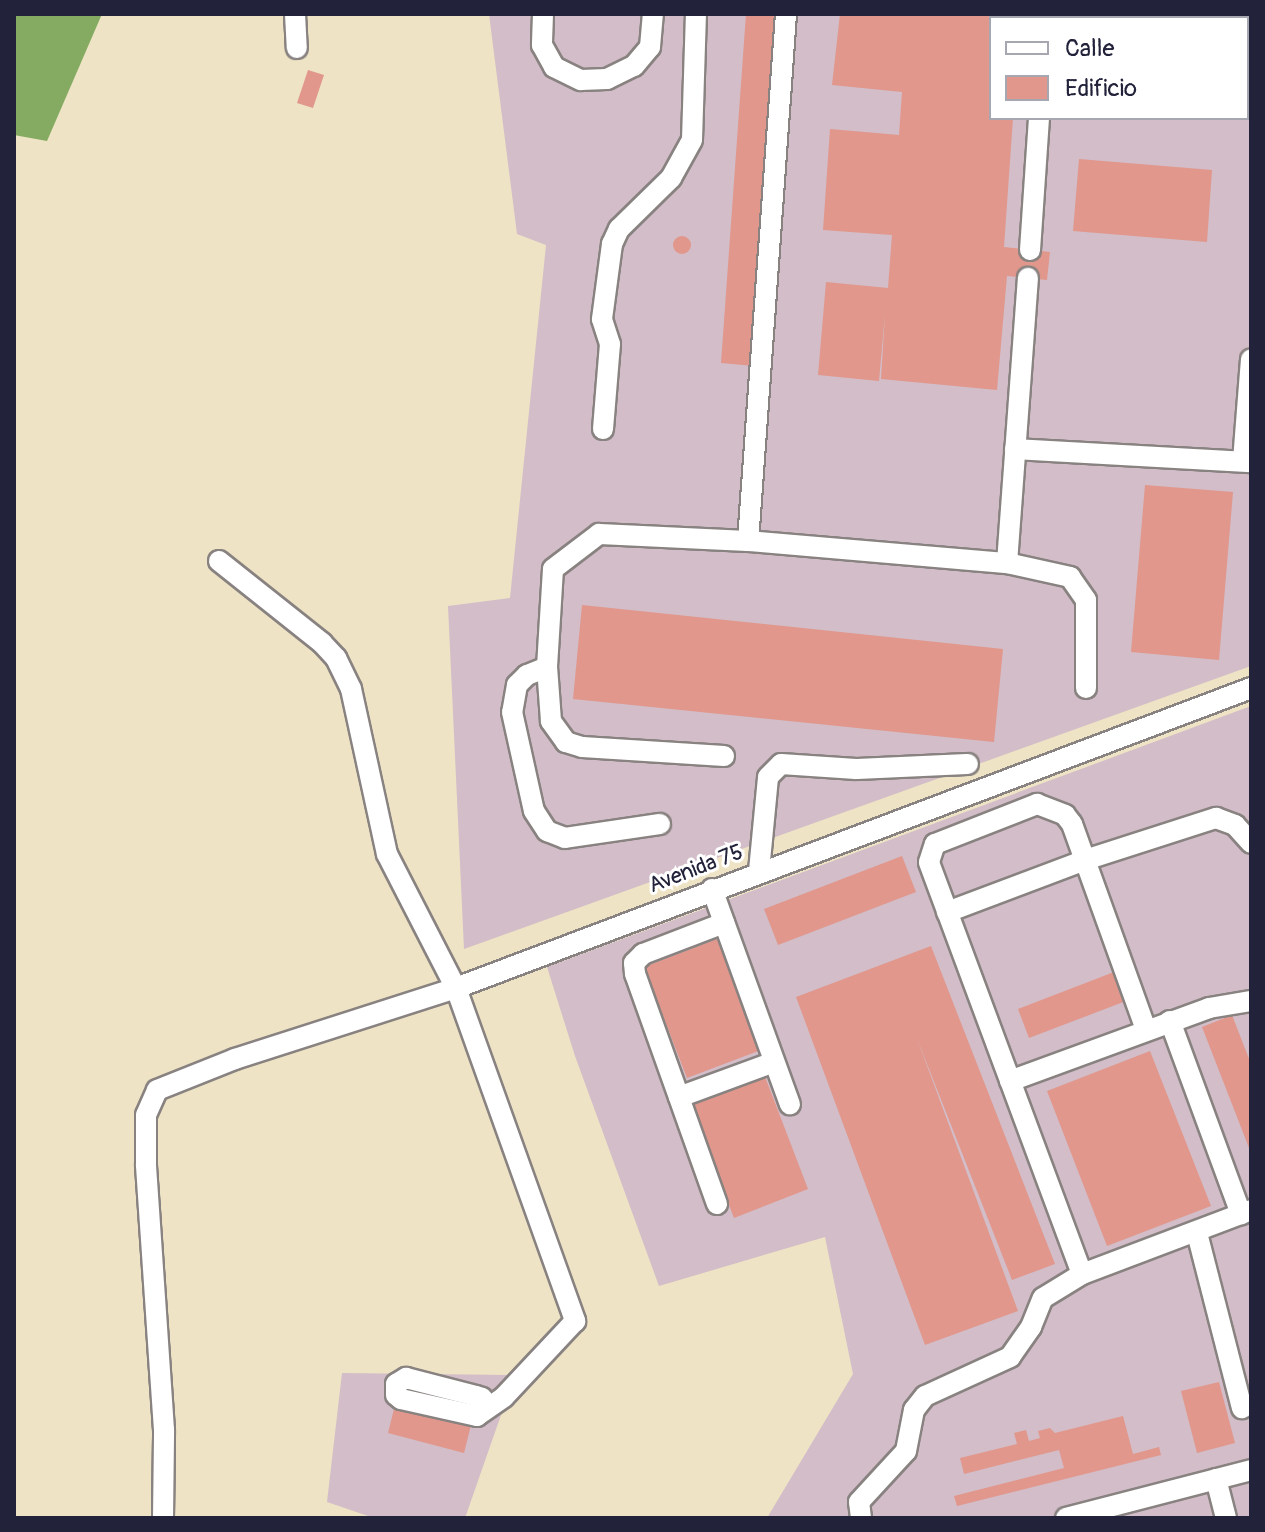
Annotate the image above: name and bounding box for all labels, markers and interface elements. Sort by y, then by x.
legend [989,16,1249,120]
text: Calle [1065,34,1114,63]
text: Edificio [1065,74,1137,103]
street label: Avenida 75 [645,839,747,899]

